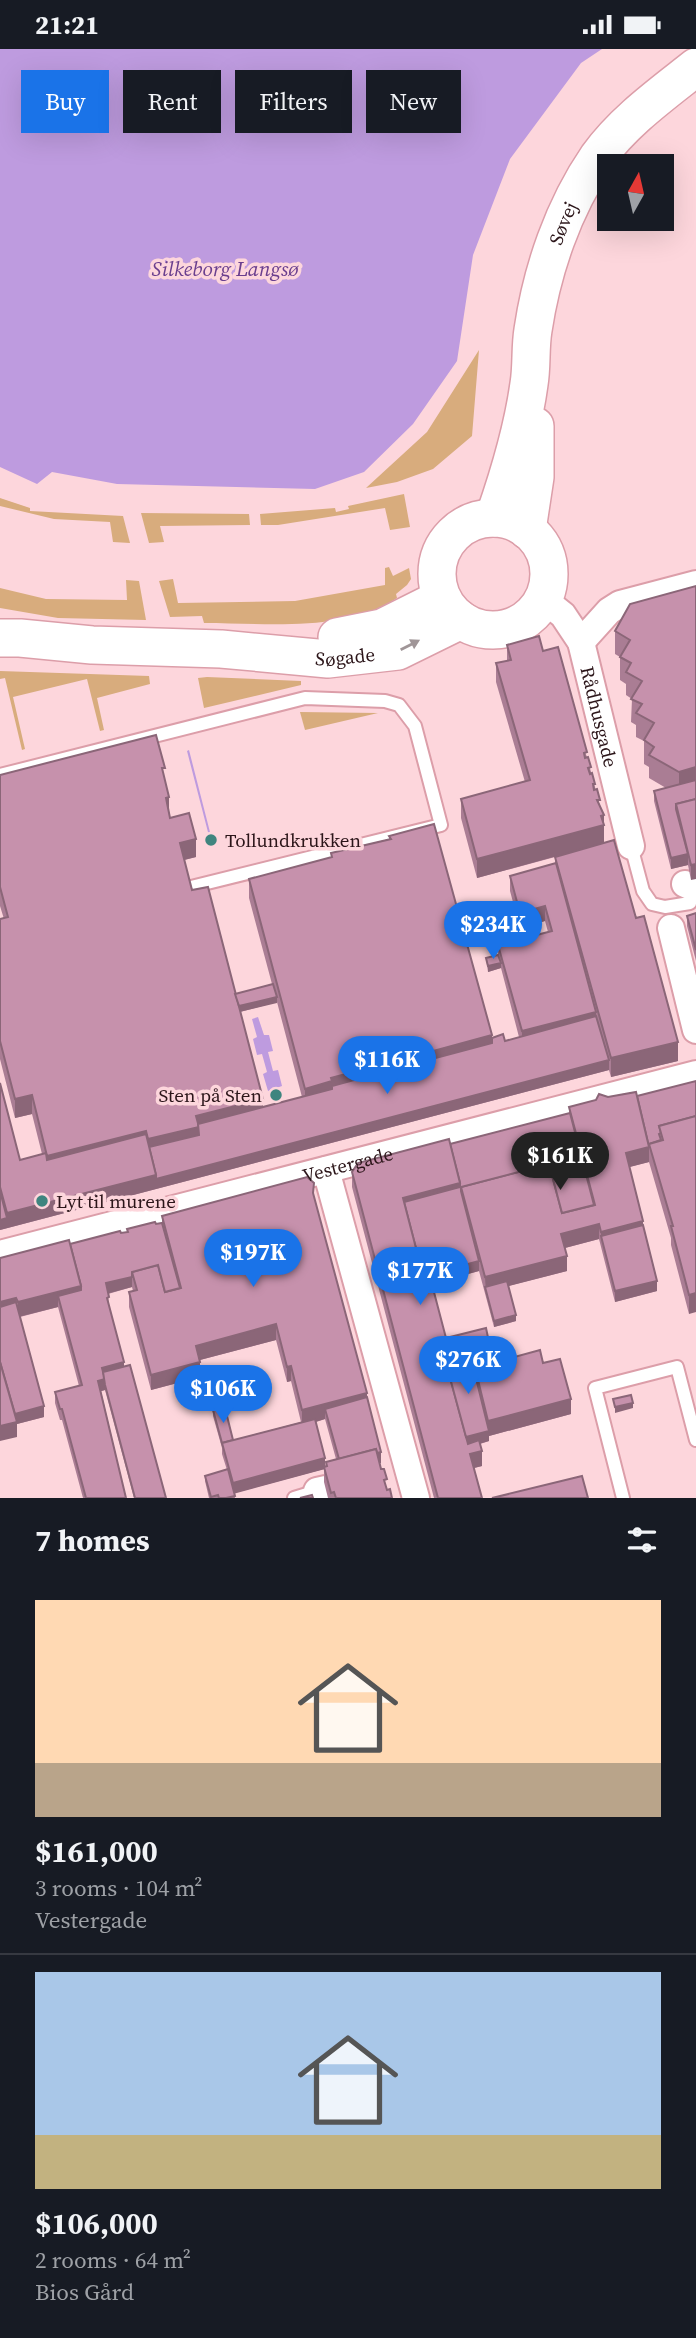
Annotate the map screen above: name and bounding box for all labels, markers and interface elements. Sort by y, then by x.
text: 21:21 [35,7,99,43]
chip: Buy [21,70,109,133]
chip: Rent [123,70,221,133]
chip: Filters [235,70,352,133]
chip: New [366,70,461,133]
north arrow [597,154,674,231]
map controls [597,154,674,231]
street label: Søvej [542,197,583,248]
water label: Silkeborg Langsø [152,254,299,283]
one-way arrow [400,640,420,651]
street label: Søgade [314,641,376,672]
street label: Rådhusgade [574,664,624,770]
place label: Tollundkrukken [225,827,361,853]
marker: Tollundkrukken [203,832,219,848]
pin: $234K [444,901,542,961]
text: $234K [460,908,526,940]
pin: $116K [338,1037,436,1096]
text: $116K [354,1043,420,1075]
place label: Sten på Sten [159,1082,262,1108]
marker: Sten på Sten [268,1087,284,1103]
pin: $161K [511,1133,609,1192]
text: $161K [527,1139,593,1171]
street label: Vestergade [299,1140,396,1188]
place label: Lyt til murene [56,1188,176,1214]
marker: Lyt til murene [34,1193,50,1209]
pin: $197K [204,1229,302,1289]
text: $197K [220,1236,286,1268]
pin: $177K [371,1247,469,1307]
text: $177K [387,1254,453,1286]
pin: $276K [419,1337,517,1396]
text: $276K [435,1343,501,1375]
pin: $106K [174,1365,272,1425]
text: $106K [190,1372,256,1404]
text: 7 homes [35,1520,150,1561]
icon: filters [623,1521,661,1559]
icon: home [285,1645,411,1771]
text: $161,000 [35,1831,158,1872]
text: 3 rooms · 104 m² [35,1872,202,1904]
text: Vestergade [35,1904,147,1936]
icon: home [285,2017,411,2143]
text: $106,000 [35,2203,158,2244]
text: 2 rooms · 64 m² [35,2244,191,2276]
text: Bios Gård [35,2276,134,2308]

